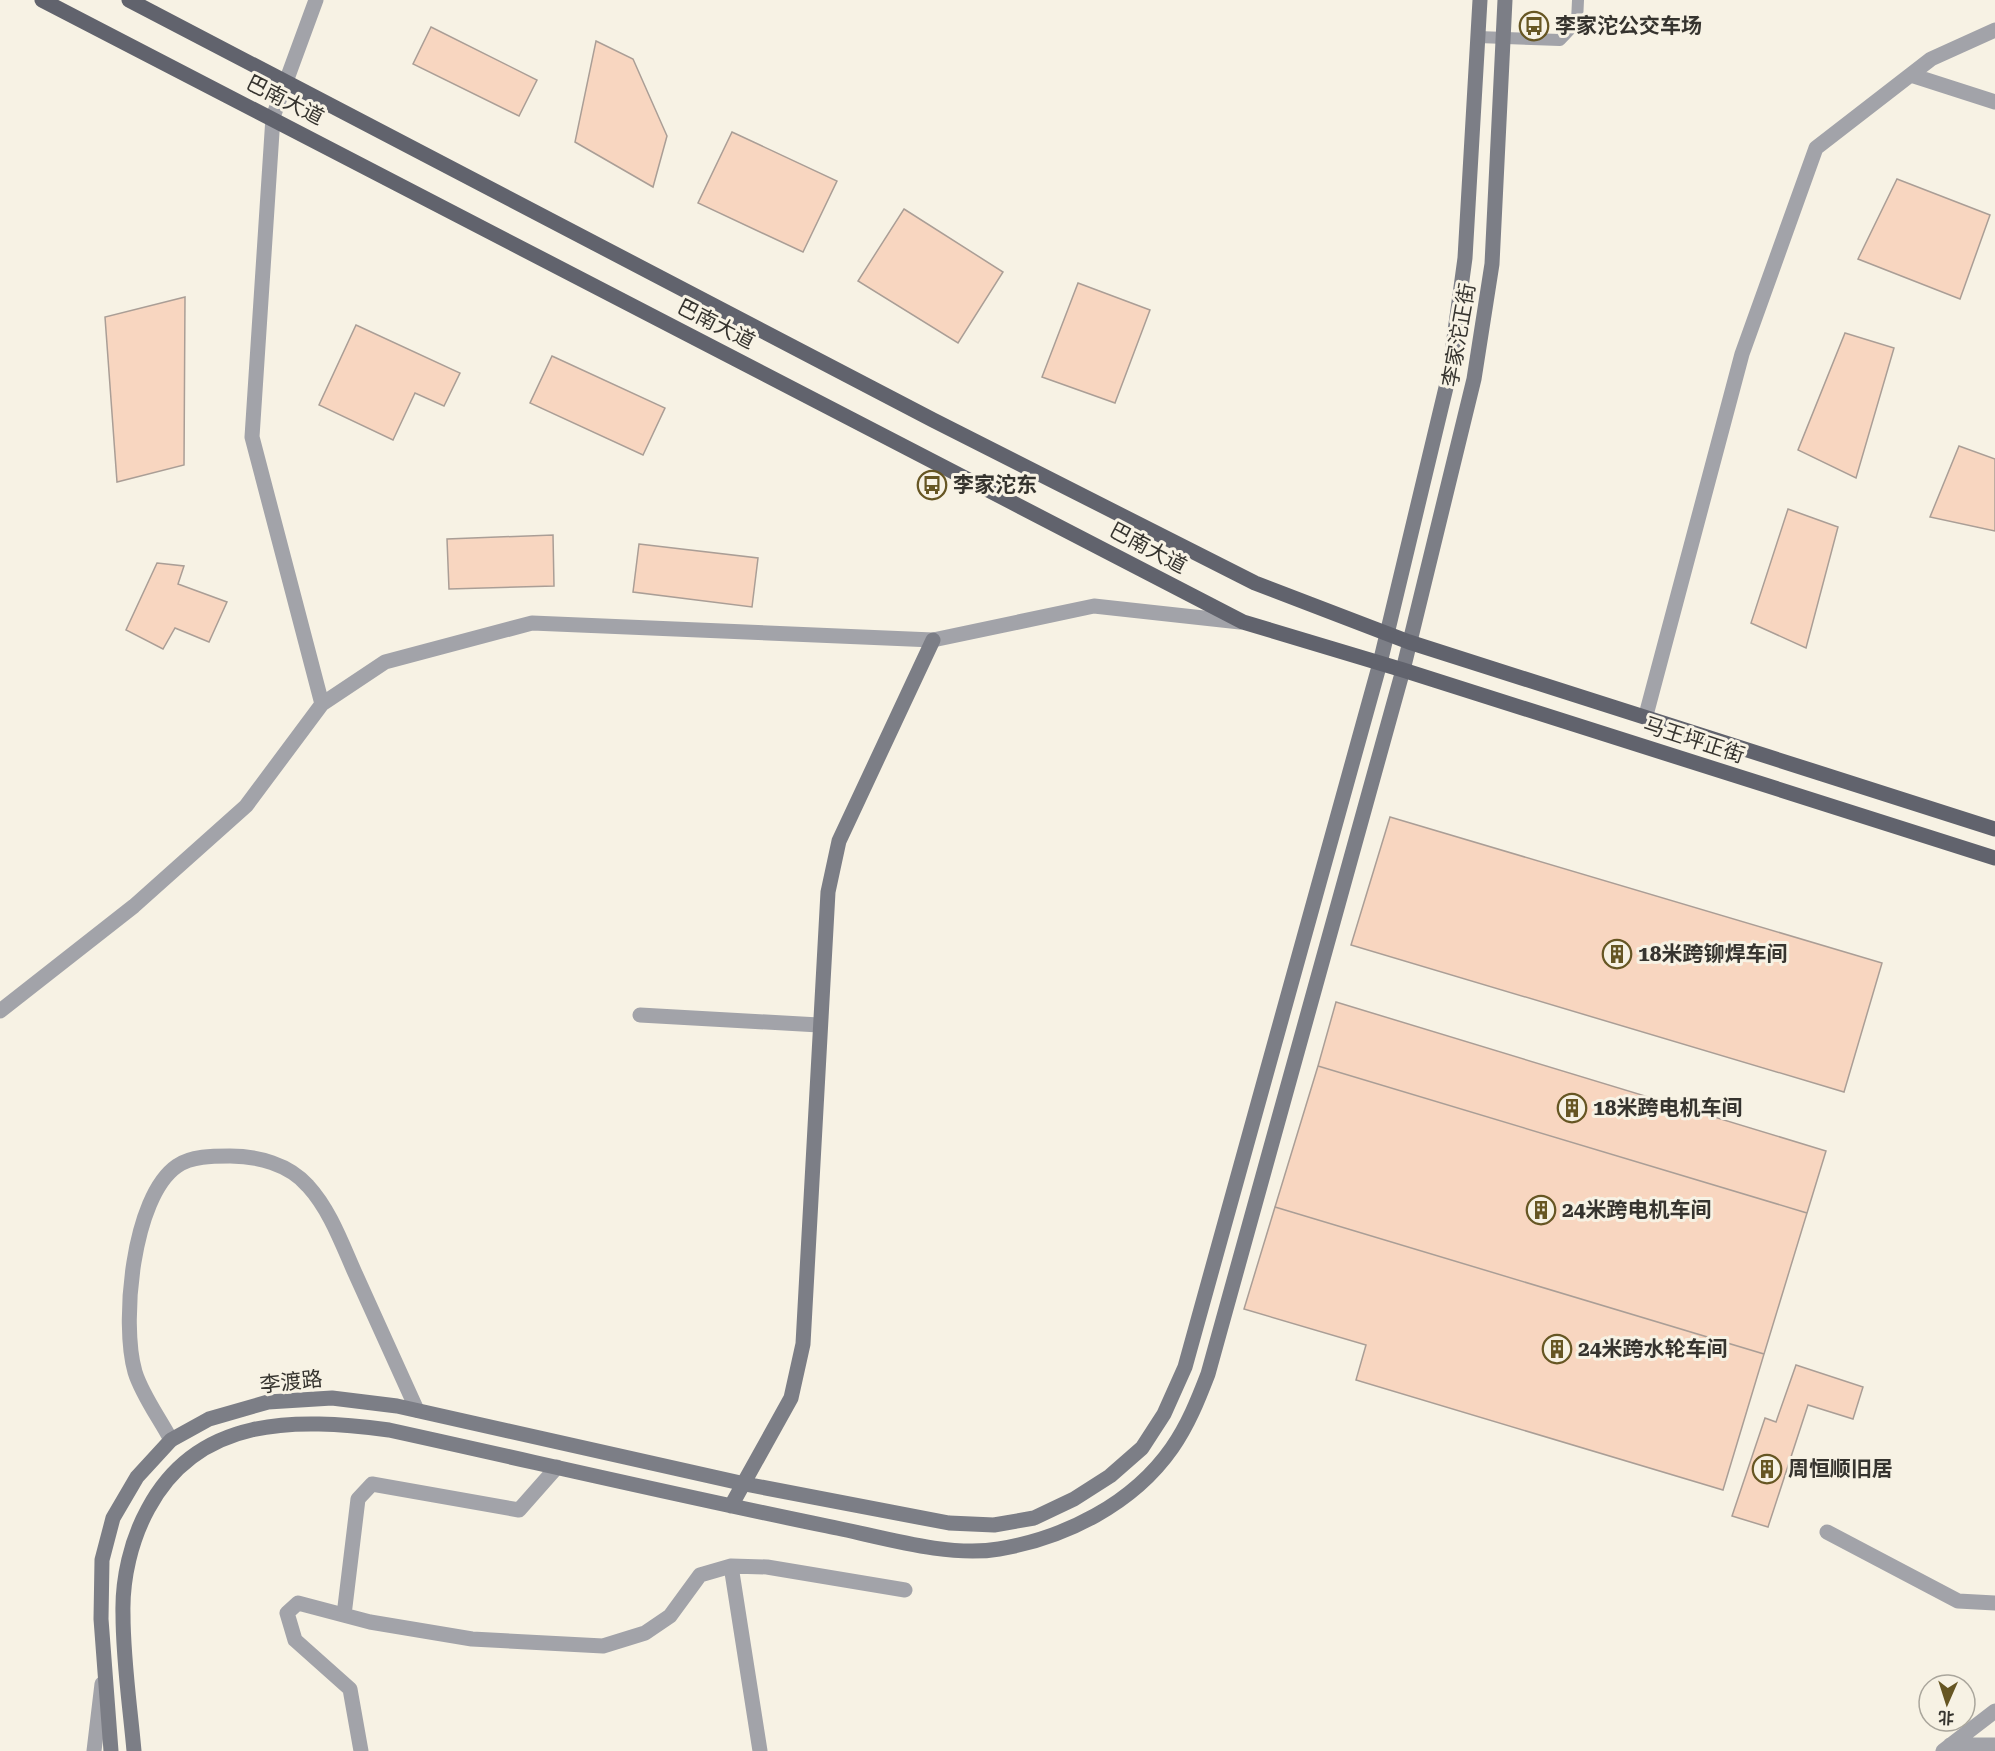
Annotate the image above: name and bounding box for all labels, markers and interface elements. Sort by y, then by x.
bus stop icon: 李家沱公交车场 [1518,10,1550,42]
place label: 李家沱公交车场 [1555,14,1702,38]
street label: 巴南大道 [242,70,328,130]
street label: 李家沱正街 [1438,281,1480,389]
street label: 巴南大道 [673,294,759,354]
bus stop icon: 李家沱东 [916,469,948,501]
place label: 李家沱东 [953,473,1037,497]
street label: 巴南大道 [1105,518,1191,578]
street label: 马王坪正街 [1640,712,1748,768]
building icon: 18米跨铆焊车间 [1601,938,1633,970]
place label: 18米跨铆焊车间 [1638,942,1788,966]
building icon: 18米跨电机车间 [1556,1092,1588,1124]
place label: 18米跨电机车间 [1593,1096,1743,1120]
building icon: 24米跨电机车间 [1525,1194,1557,1226]
place label: 24米跨电机车间 [1562,1198,1712,1222]
building icon: 24米跨水轮车间 [1541,1333,1573,1365]
place label: 24米跨水轮车间 [1578,1337,1728,1361]
street label: 李渡路 [258,1367,324,1397]
building icon: 周恒顺旧居 [1751,1453,1783,1485]
place label: 周恒顺旧居 [1788,1457,1893,1481]
north arrow [1917,1673,1977,1733]
text: 北 [1938,1708,1955,1727]

